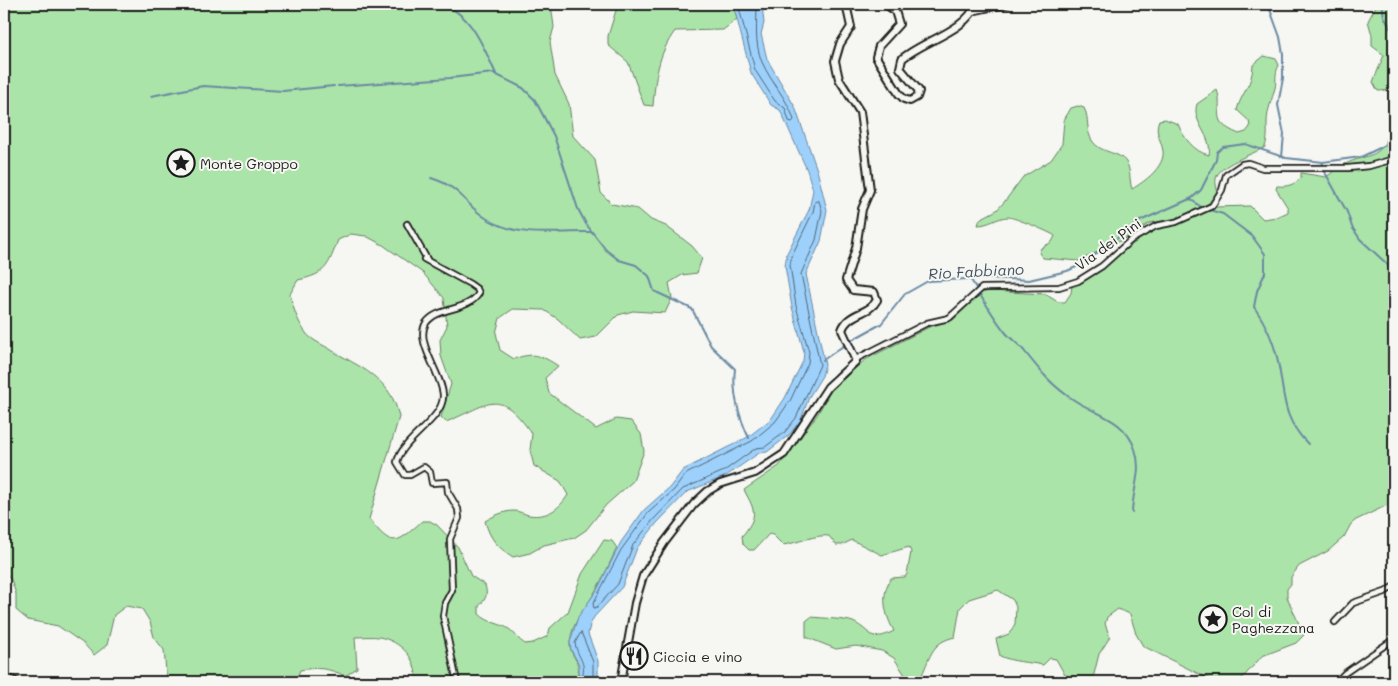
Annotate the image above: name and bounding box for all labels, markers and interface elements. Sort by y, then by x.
place icon: Monte Groppo [166,148,196,178]
place label: Monte Groppo [200,154,298,173]
street label: Via dei Pini [1071,213,1145,275]
water label: Rio Fabbiano [928,258,1024,283]
place label: Col di Paghezzana [1232,602,1315,637]
place icon: Col di Paghezzana [1198,604,1228,634]
restaurant icon: Ciccia e vino [619,641,649,671]
place label: Ciccia e vino [653,647,742,666]

